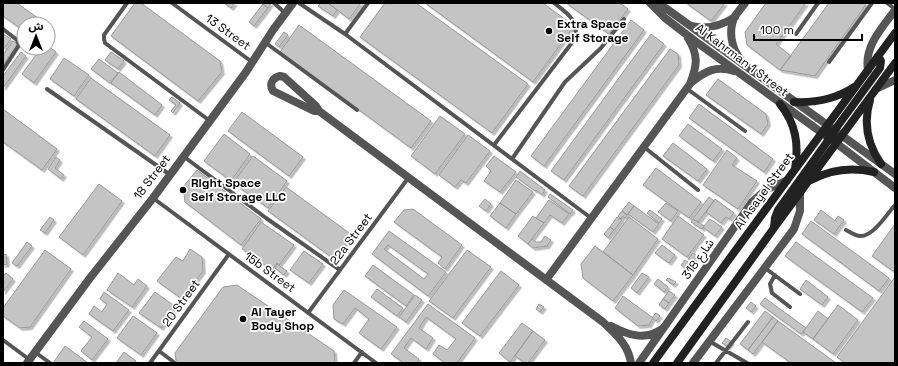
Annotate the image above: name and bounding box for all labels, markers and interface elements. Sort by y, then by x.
street label: 13 Street [202,10,254,54]
north arrow [16,16,56,56]
place label: Extra Space Self Storage [557,16,629,46]
scale bar [754,16,862,42]
text: ش [28,19,44,33]
street label: Al Kahrman 1 Street [692,20,792,100]
text: 100 m [760,22,794,38]
marker: Extra Space Self Storage [544,26,554,36]
street label: Al Asayel Street [731,149,797,233]
street label: 18 Street [130,151,174,203]
place label: Right Space Self Storage LLC [191,175,286,205]
marker: Right Space Self Storage LLC [178,185,188,195]
street label: 22a Street [326,210,376,268]
street label: شارع 318 [678,236,719,283]
street label: 15b Street [241,248,299,296]
street label: 20 Street [158,276,204,330]
place label: Al Tayer Body Shop [251,304,314,334]
marker: Al Tayer Body Shop [238,314,248,324]

